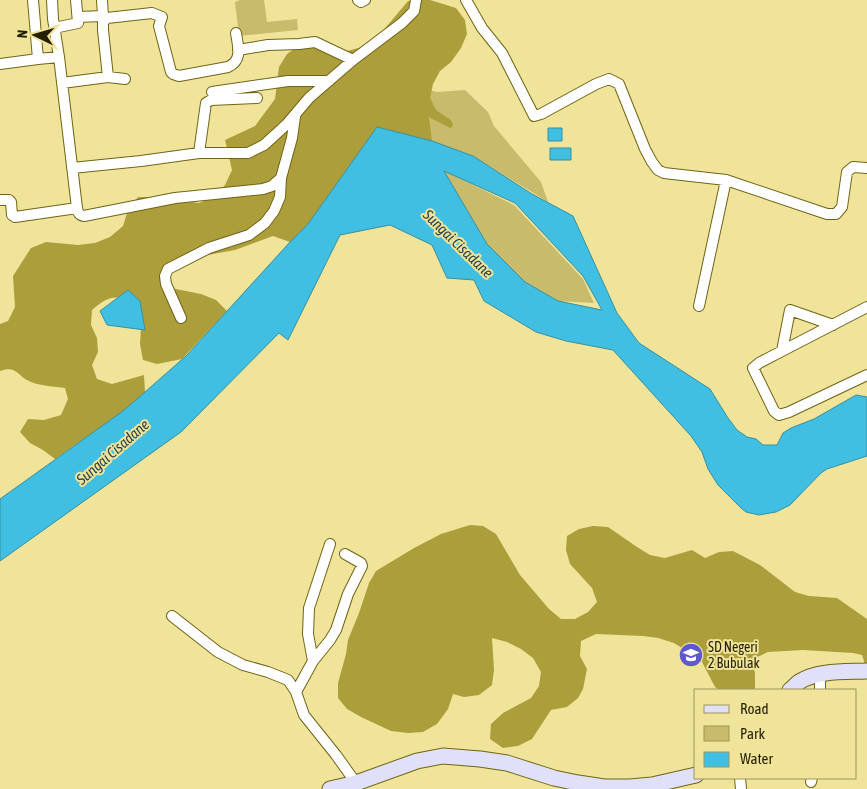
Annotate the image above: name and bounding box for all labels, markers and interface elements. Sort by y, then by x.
north arrow [10,10,60,60]
text: N [14,29,30,39]
water label: Sungai Cisadane [419,205,497,281]
water label: Sungai Cisadane [72,415,153,488]
place label: SD Negeri 2 Bubulak [708,639,760,671]
school or university icon: SD Negeri 2 Bubulak [678,642,704,668]
legend [694,689,857,779]
text: Road [740,700,769,717]
text: Park [740,725,765,742]
text: Water [740,750,773,767]

